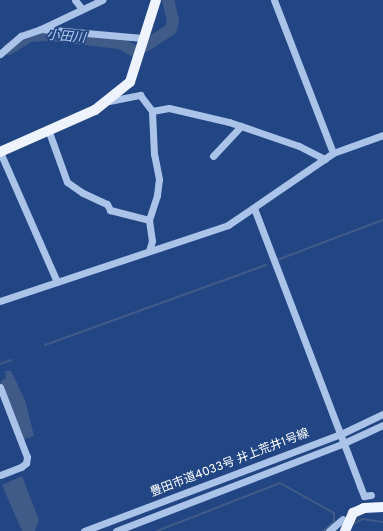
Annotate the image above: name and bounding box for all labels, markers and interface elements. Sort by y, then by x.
water label: 小田川 [46,29,86,47]
street label: 豊田市道4033号 井上荒井1号線 [149,427,311,501]

